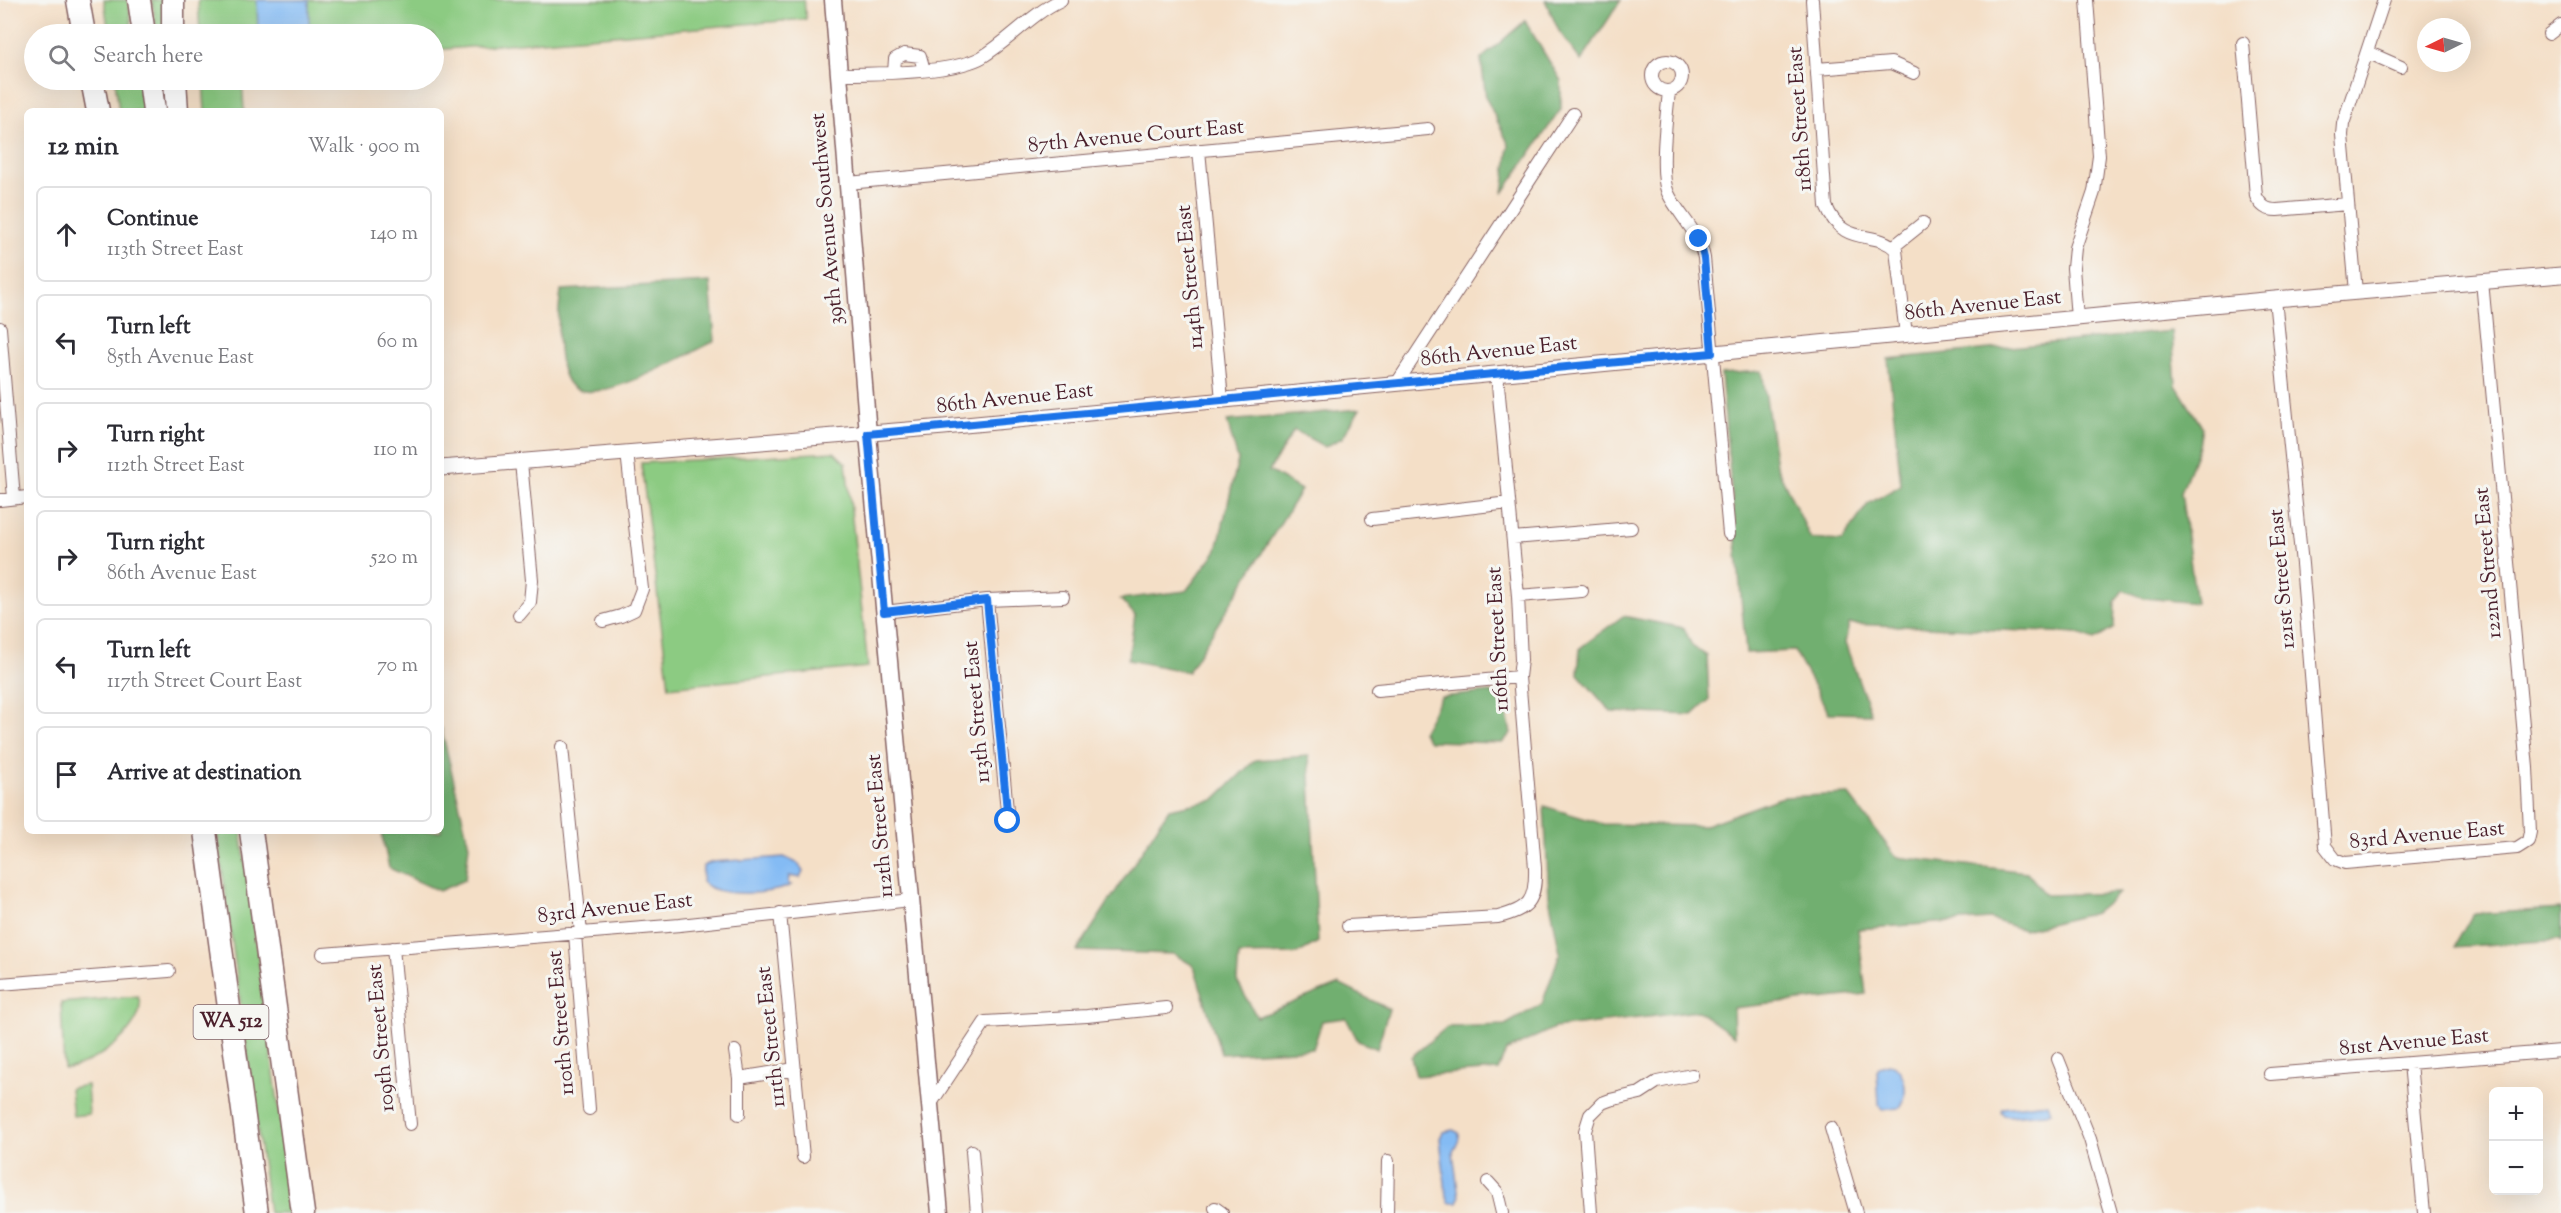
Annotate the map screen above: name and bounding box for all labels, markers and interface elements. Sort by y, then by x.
north arrow [2417,18,2471,72]
search box [24,24,444,90]
icon: search [45,41,78,74]
text: Search here [93,41,203,73]
street label: 118th Street East [1781,45,1821,193]
street label: 39th Avenue Southwest [804,112,852,326]
street label: 87th Avenue Court East [1027,113,1245,161]
text: 12 min [48,129,119,166]
text: Walk · 900 m [308,133,420,162]
street label: 114th Street East [1170,203,1212,351]
text: Continue [107,204,198,236]
icon: ahead [50,218,83,251]
text: 140 m [370,220,418,249]
route end [1685,225,1711,251]
text: 113th Street East [107,236,243,265]
street label: 86th Avenue East [1903,283,2063,329]
text: Turn left [107,312,190,344]
icon: left [50,326,83,359]
text: 60 m [377,328,418,357]
street label: 86th Avenue East [1419,329,1579,375]
text: 85th Avenue East [107,344,254,373]
street label: 86th Avenue East [935,376,1095,422]
text: Turn right [107,420,204,452]
icon: right [50,434,83,467]
text: 110 m [373,436,418,465]
text: 112th Street East [107,452,245,481]
street label: 122nd Street East [2467,486,2511,640]
street label: 121st Street East [2262,508,2304,650]
text: Turn right [107,528,204,560]
icon: right [50,542,83,575]
text: 520 m [370,544,418,573]
text: 86th Avenue East [107,560,257,589]
street label: 116th Street East [1480,566,1518,712]
text: Turn left [107,636,190,668]
street label: 113th Street East [957,639,999,785]
icon: left [50,650,83,683]
text: 70 m [377,652,418,681]
text: 117th Street Court East [107,668,302,697]
street label: 112th Street East [860,753,902,899]
icon: arrive [50,758,83,791]
text: Arrive at destination [107,758,302,790]
route start [994,807,1020,833]
street label: 83rd Avenue East [2348,814,2506,858]
street label: 83rd Avenue East [536,886,694,932]
street label: 110th Street East [541,949,583,1097]
street label: 109th Street East [361,963,403,1113]
street label: 111th Street East [750,965,794,1109]
road number: WA 512 [194,1005,268,1039]
street label: 81st Avenue East [2338,1022,2490,1064]
map controls [2489,1087,2543,1195]
button: + [2489,1087,2543,1141]
button: − [2489,1141,2543,1195]

